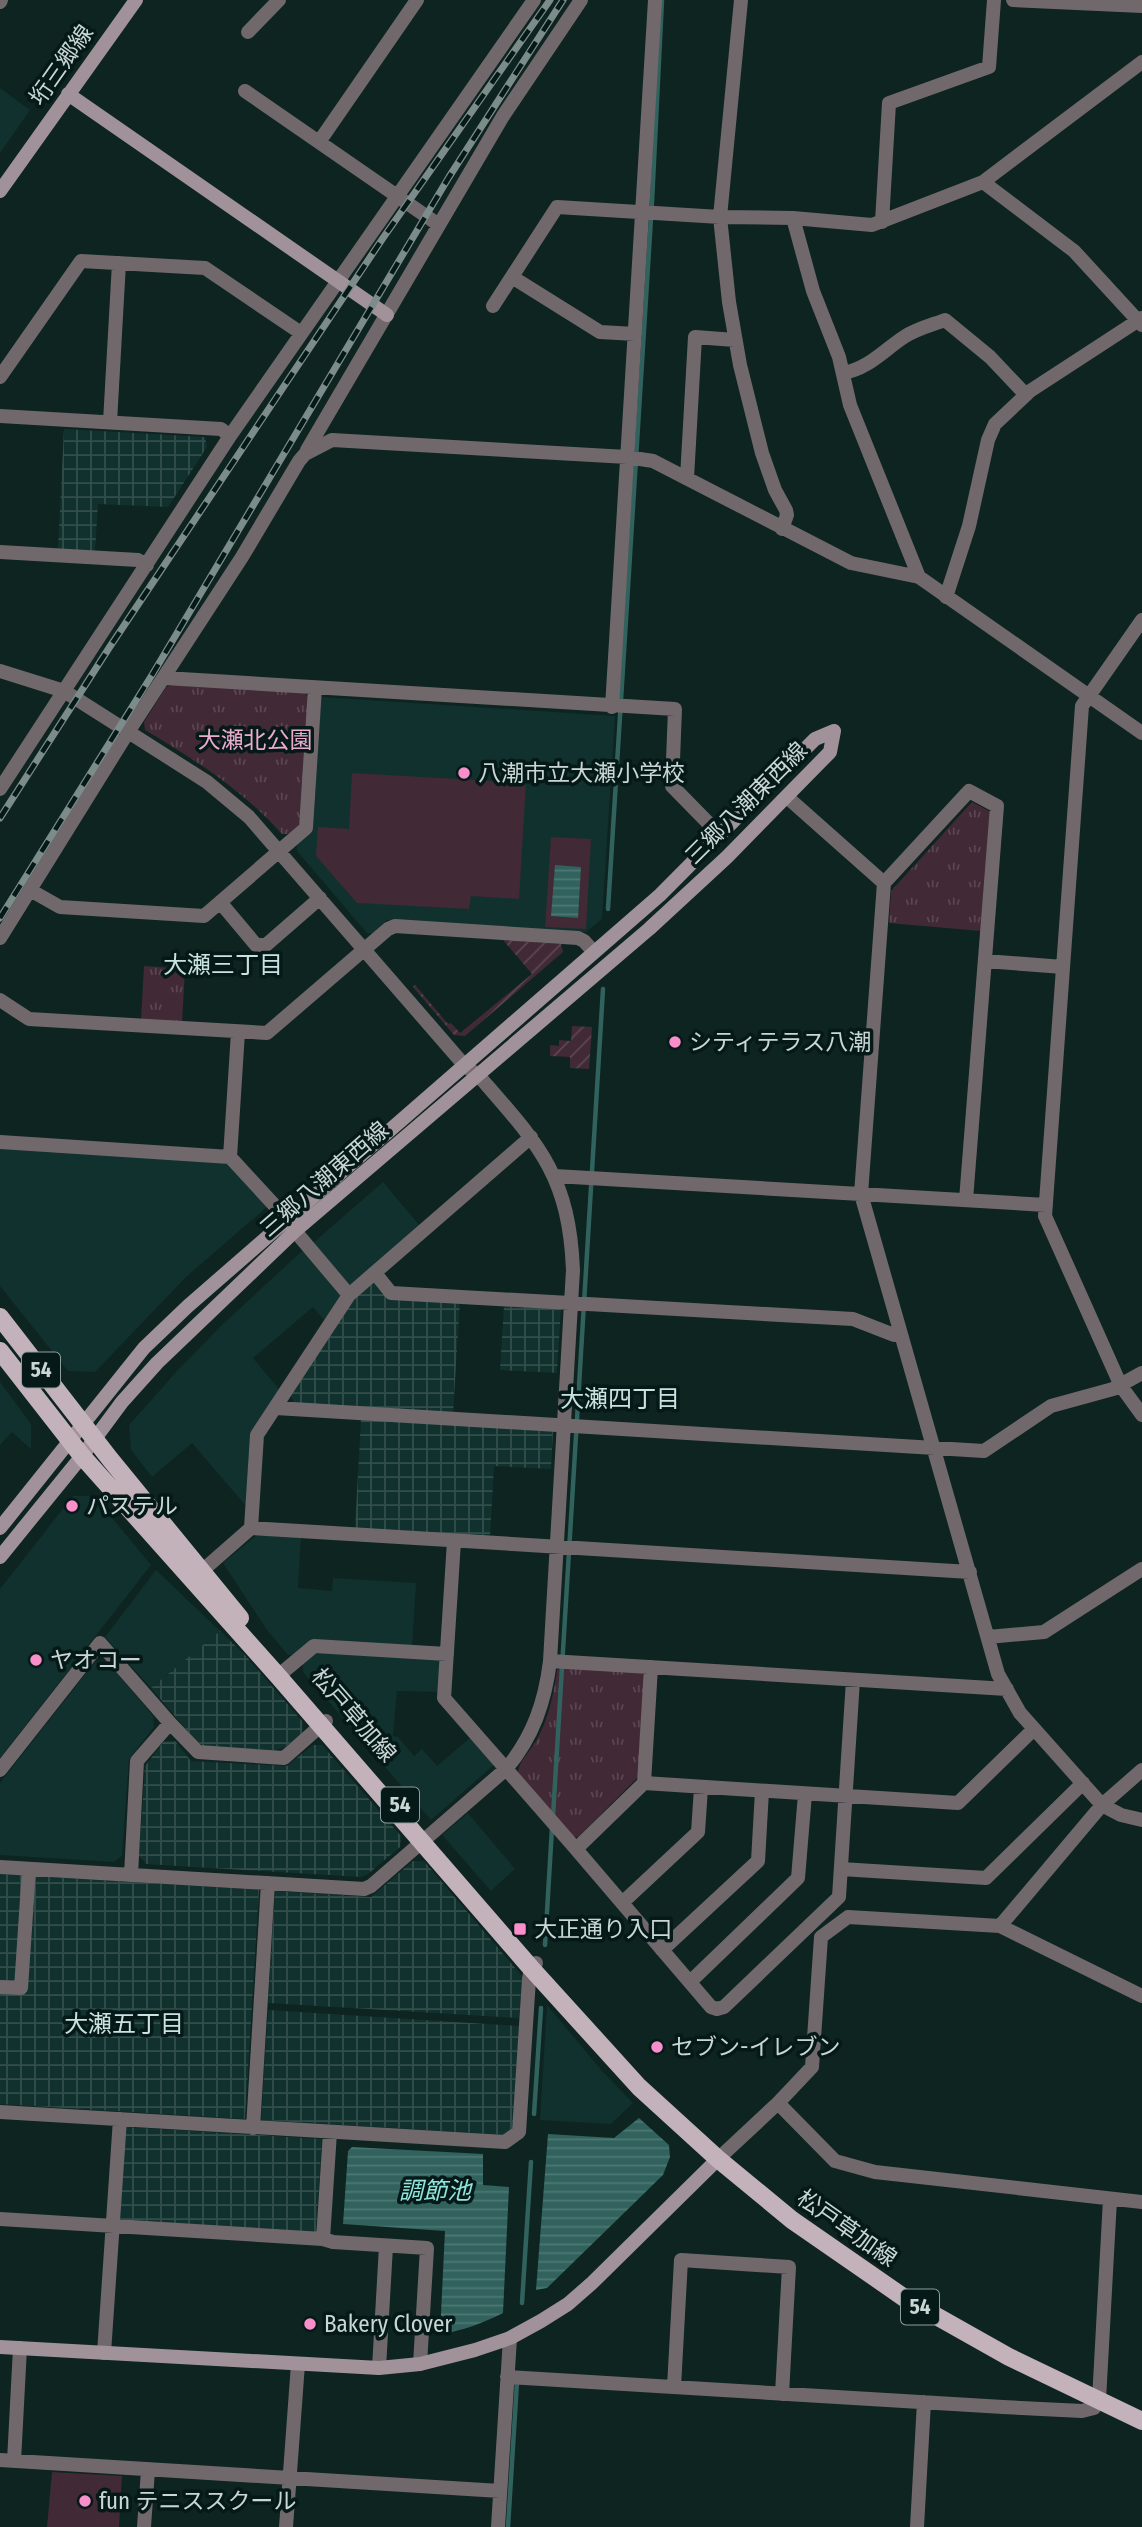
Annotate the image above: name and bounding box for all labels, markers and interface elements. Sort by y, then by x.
street label: 垳三郷線 [23,19,99,111]
park label: 大瀬北公園 [198,726,313,754]
street label: 三郷八潮東西線 [679,736,813,870]
place label: 八潮市立大瀬小学校 [478,759,685,787]
marker: 八潮市立大瀬小学校 [456,765,472,781]
district label: 大瀬三丁目 [163,951,283,979]
place label: シティテラス八潮 [689,1028,871,1056]
marker: シティテラス八潮 [667,1034,683,1050]
street label: 三郷八潮東西線 [254,1116,394,1242]
road number: 54 [22,1352,60,1388]
district label: 大瀬四丁目 [560,1385,680,1413]
place label: パステル [86,1492,178,1520]
marker: パステル [64,1498,80,1514]
place label: ヤオコー [50,1646,142,1674]
marker: ヤオコー [28,1652,44,1668]
street label: 松戸草加線 [306,1662,402,1768]
road number: 54 [381,1787,419,1822]
place label: 大正通り入口 [534,1915,672,1943]
marker: 大正通り入口 [512,1921,528,1937]
district label: 大瀬五丁目 [64,2010,184,2038]
place label: セブン-イレブン [671,2033,841,2061]
marker: セブン-イレブン [649,2039,665,2055]
water label: 調節池 [399,2177,473,2205]
street label: 松戸草加線 [792,2184,902,2272]
road number: 54 [901,2290,939,2324]
place label: Bakery Clover [324,2310,452,2338]
marker: Bakery Clover [302,2316,318,2332]
place label: fun テニススクール [99,2487,297,2515]
marker: fun テニススクール [77,2493,93,2509]

